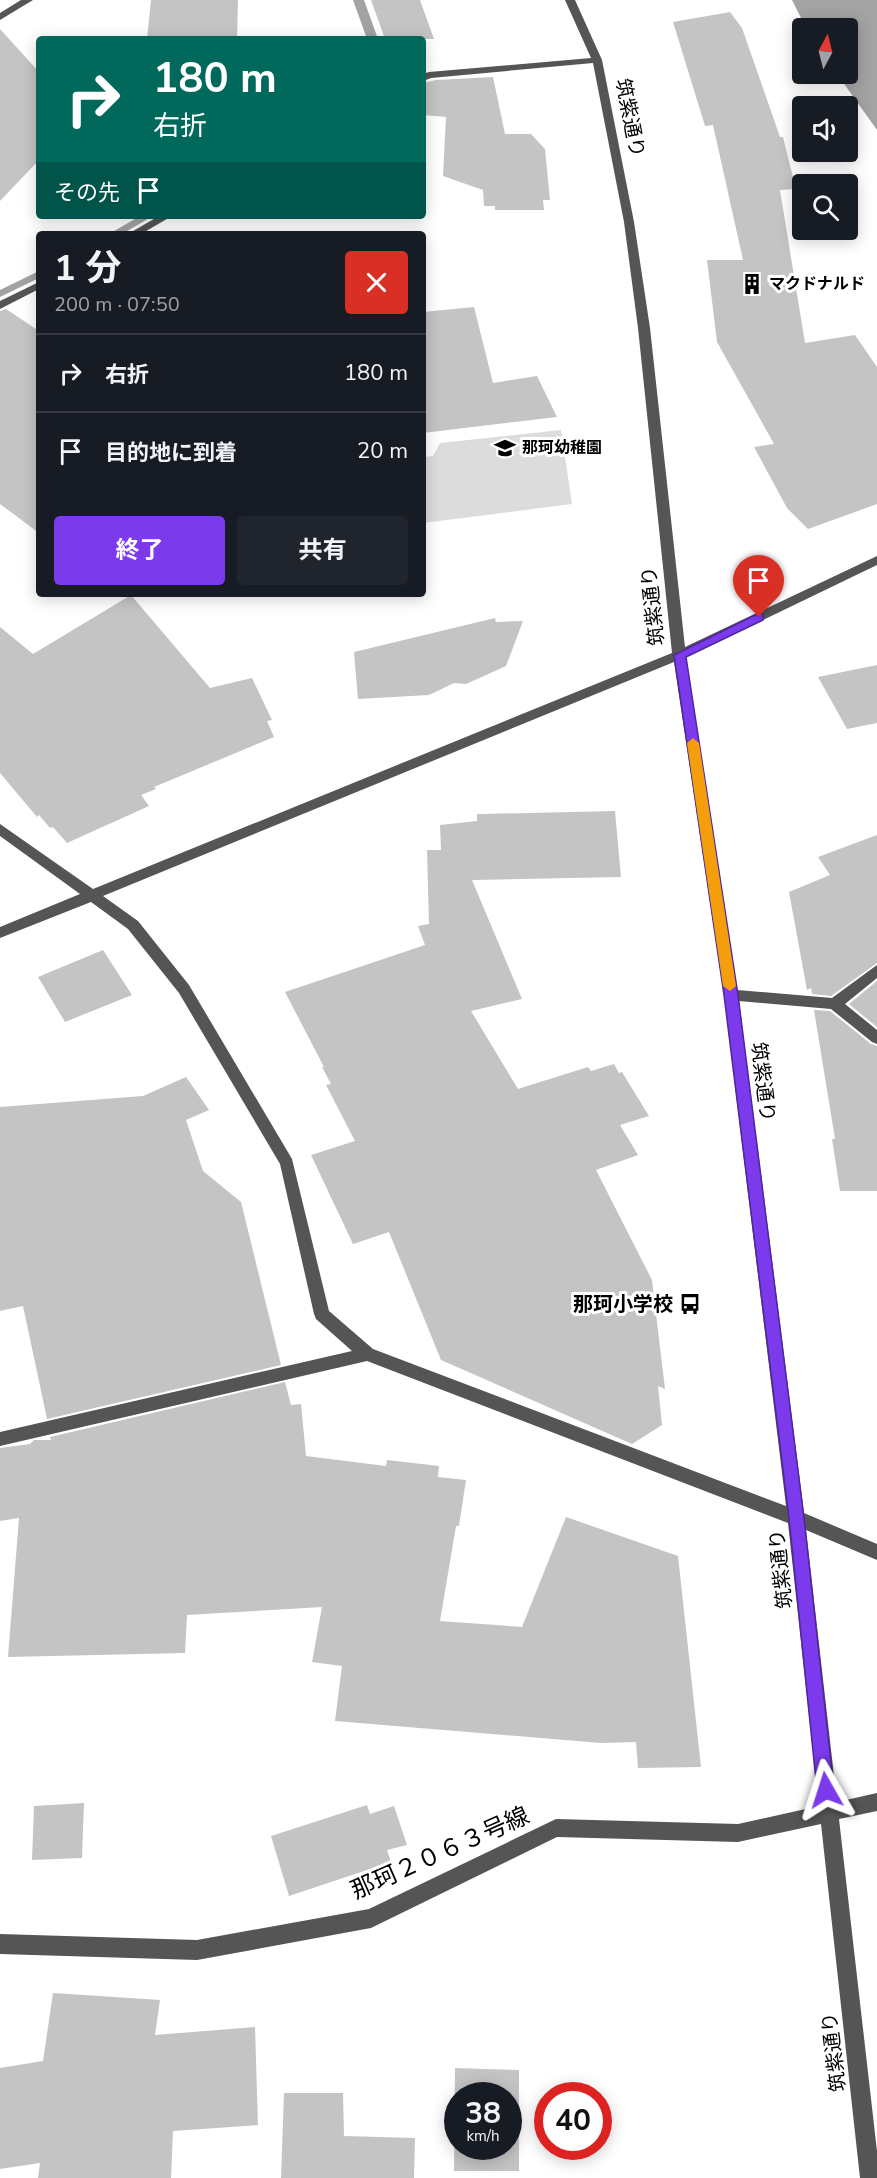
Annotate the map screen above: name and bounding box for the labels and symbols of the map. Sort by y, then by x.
north arrow [792,18,858,84]
street label: 筑紫通り [609,76,651,160]
building icon: マクドナルド [740,272,764,296]
place label: マクドナルド [769,273,865,295]
school or university icon: 那珂幼稚園 [493,436,517,460]
place label: 那珂幼稚園 [522,437,602,459]
pin [733,555,784,617]
street label: 筑紫通り [635,565,671,647]
street label: 筑紫通り [745,1041,781,1123]
place label: 那珂小学校 [573,1291,673,1318]
bus stop icon: 那珂小学校 [678,1292,702,1316]
street label: 筑紫通り [763,1528,799,1610]
position arrow [794,1758,858,1822]
street label: 那珂２０６３号線 [346,1799,534,1907]
street label: 筑紫通り [816,2011,852,2093]
speed limit sign: 40 [534,2082,612,2160]

